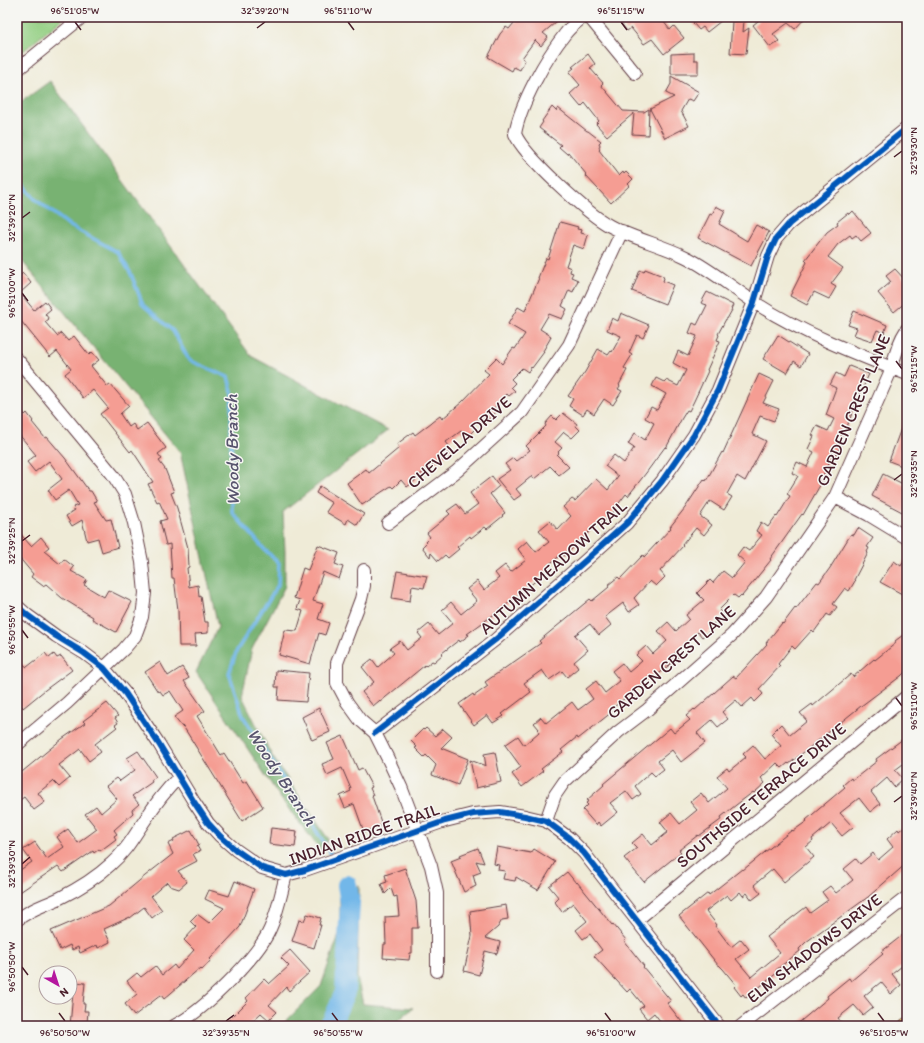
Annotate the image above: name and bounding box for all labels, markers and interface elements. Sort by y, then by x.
text: 96°51'05"W [51,4,100,17]
text: 32°39'20"N [241,4,289,17]
text: 96°51'10"W [324,4,373,17]
text: 96°51'15"W [597,4,645,17]
text: 32°39'30"N [907,127,920,175]
text: 32°39'20"N [5,194,18,242]
text: 96°51'00"W [5,268,18,318]
street label: GARDEN CREST LANE [812,331,894,489]
text: 96°51'15"W [907,345,920,393]
street label: CHEVELLA DRIVE [403,392,515,492]
water label: Woody Branch [220,394,244,506]
text: 32°39'35"N [907,450,920,498]
street label: AUTUMN MEADOW TRAIL [475,495,631,638]
text: 32°39'25"N [5,517,18,565]
street label: GARDEN CREST LANE [603,601,739,723]
text: 96°50'55"W [5,605,18,655]
text: 96°51'10"W [907,681,920,730]
street label: SOUTHSIDE TERRACE DRIVE [672,718,850,872]
water label: Woody Branch [242,724,322,830]
text: 32°39'40"N [907,771,920,820]
street label: INDIAN RIDGE TRAIL [286,799,442,869]
text: 32°39'30"N [5,840,18,888]
street label: ELM SHADOWS DRIVE [743,889,885,1007]
text: 96°50'50"W [5,941,18,992]
north arrow [38,965,78,1005]
text: N [57,985,71,1000]
text: 96°50'50"W [40,1026,91,1039]
text: 32°39'35"N [202,1026,250,1039]
text: 96°50'55"W [313,1026,363,1039]
text: 96°51'00"W [586,1026,636,1039]
text: 96°51'05"W [860,1026,909,1039]

